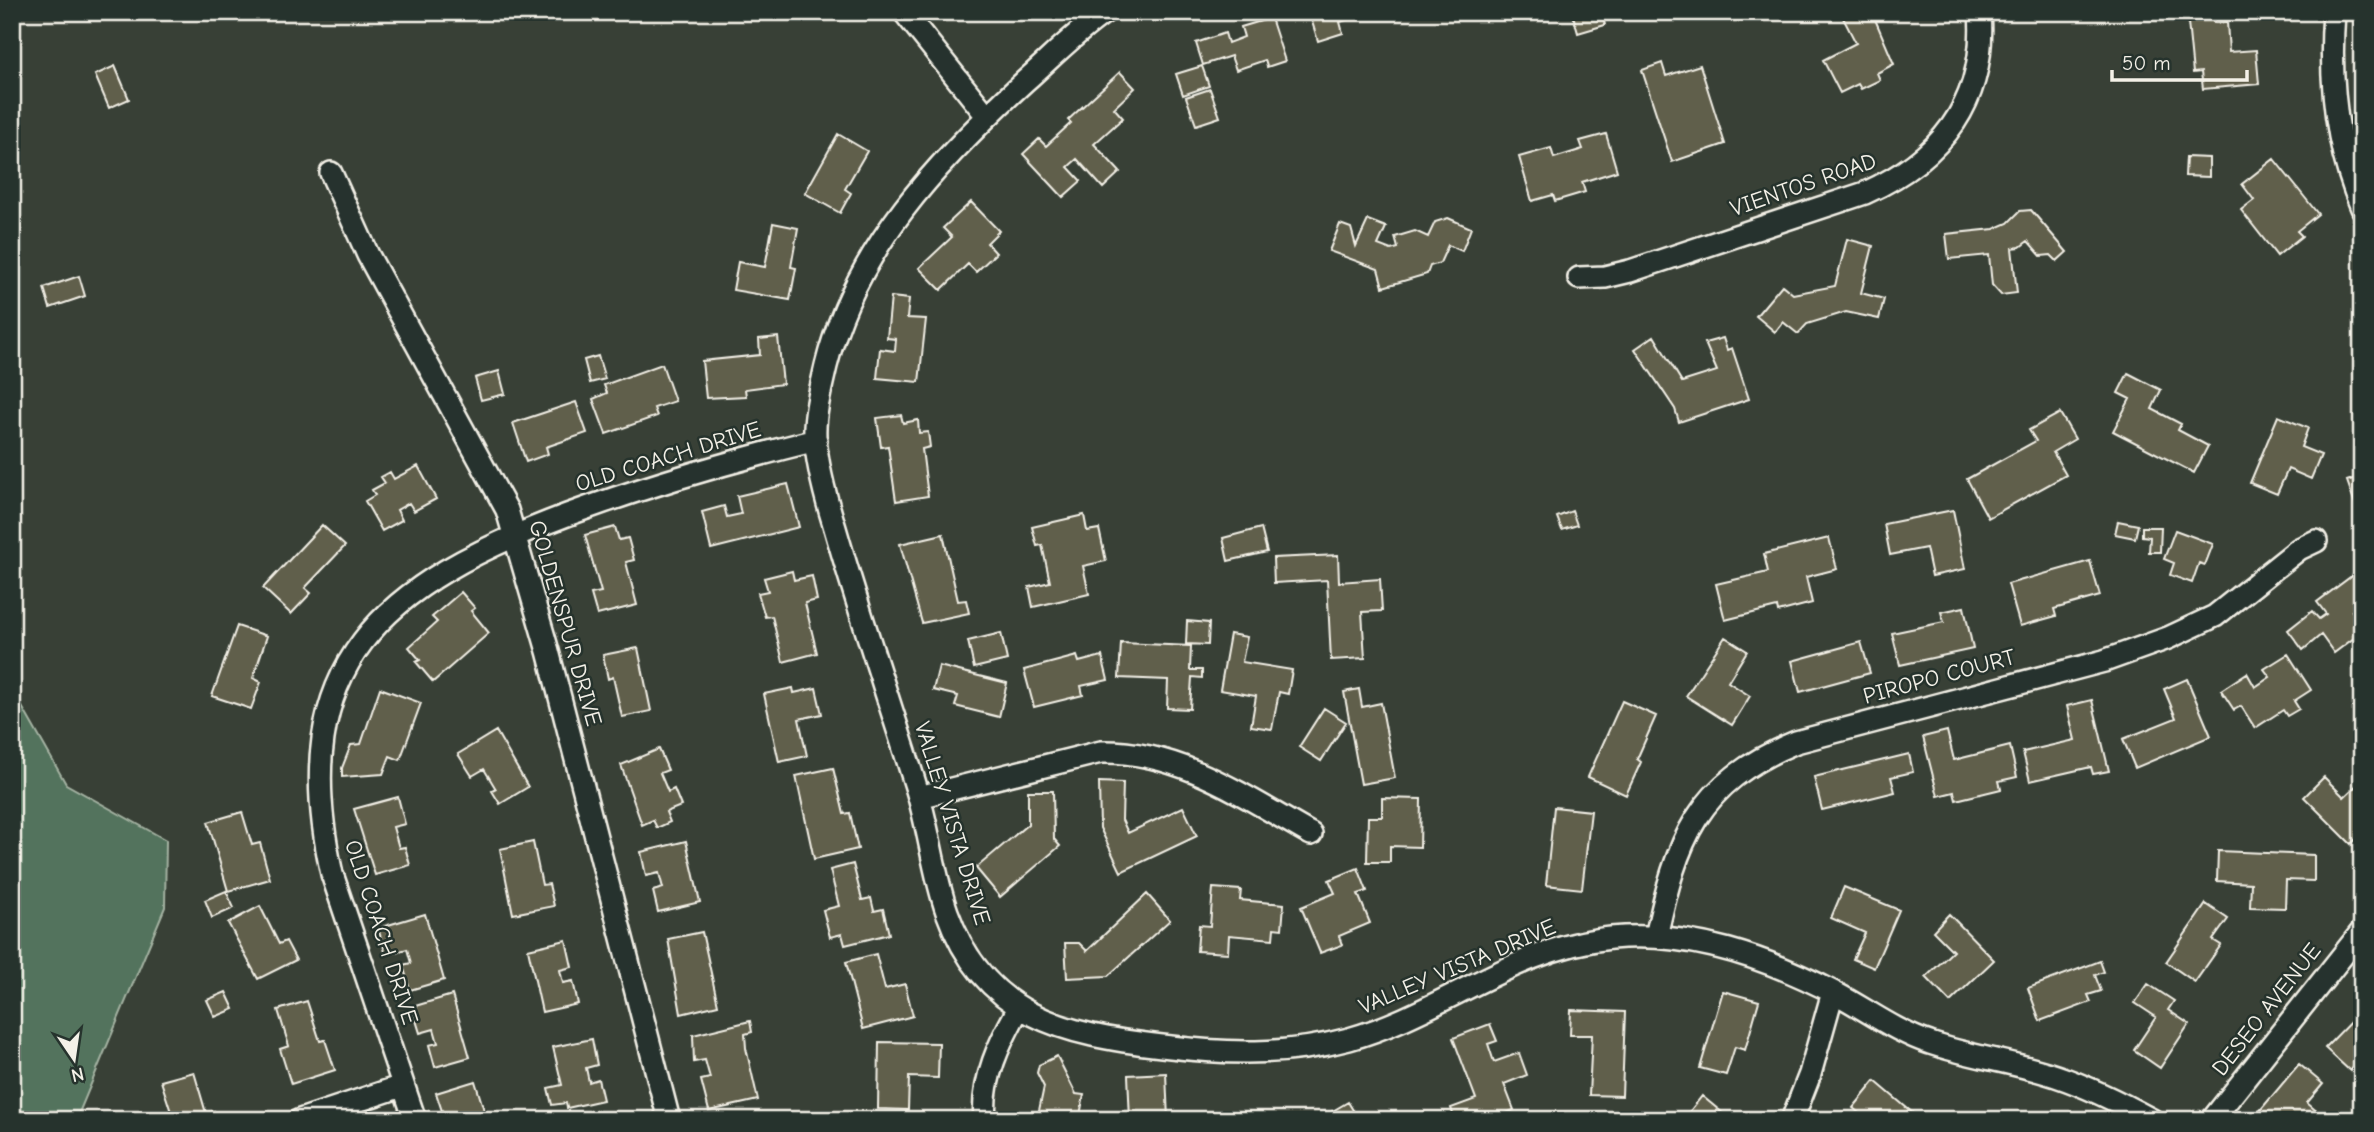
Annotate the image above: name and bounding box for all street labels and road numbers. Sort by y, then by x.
street label: VIENTOS ROAD [1727,147,1880,222]
street label: OLD COACH DRIVE [572,415,764,498]
street label: GOLDENSPUR DRIVE [523,517,608,729]
street label: PIROPO COURT [1860,643,2018,710]
street label: VALLEY VISTA DRIVE [909,718,996,928]
street label: OLD COACH DRIVE [339,836,424,1028]
street label: VALLEY VISTA DRIVE [1355,913,1560,1020]
street label: DESEO AVENUE [2206,938,2327,1081]

